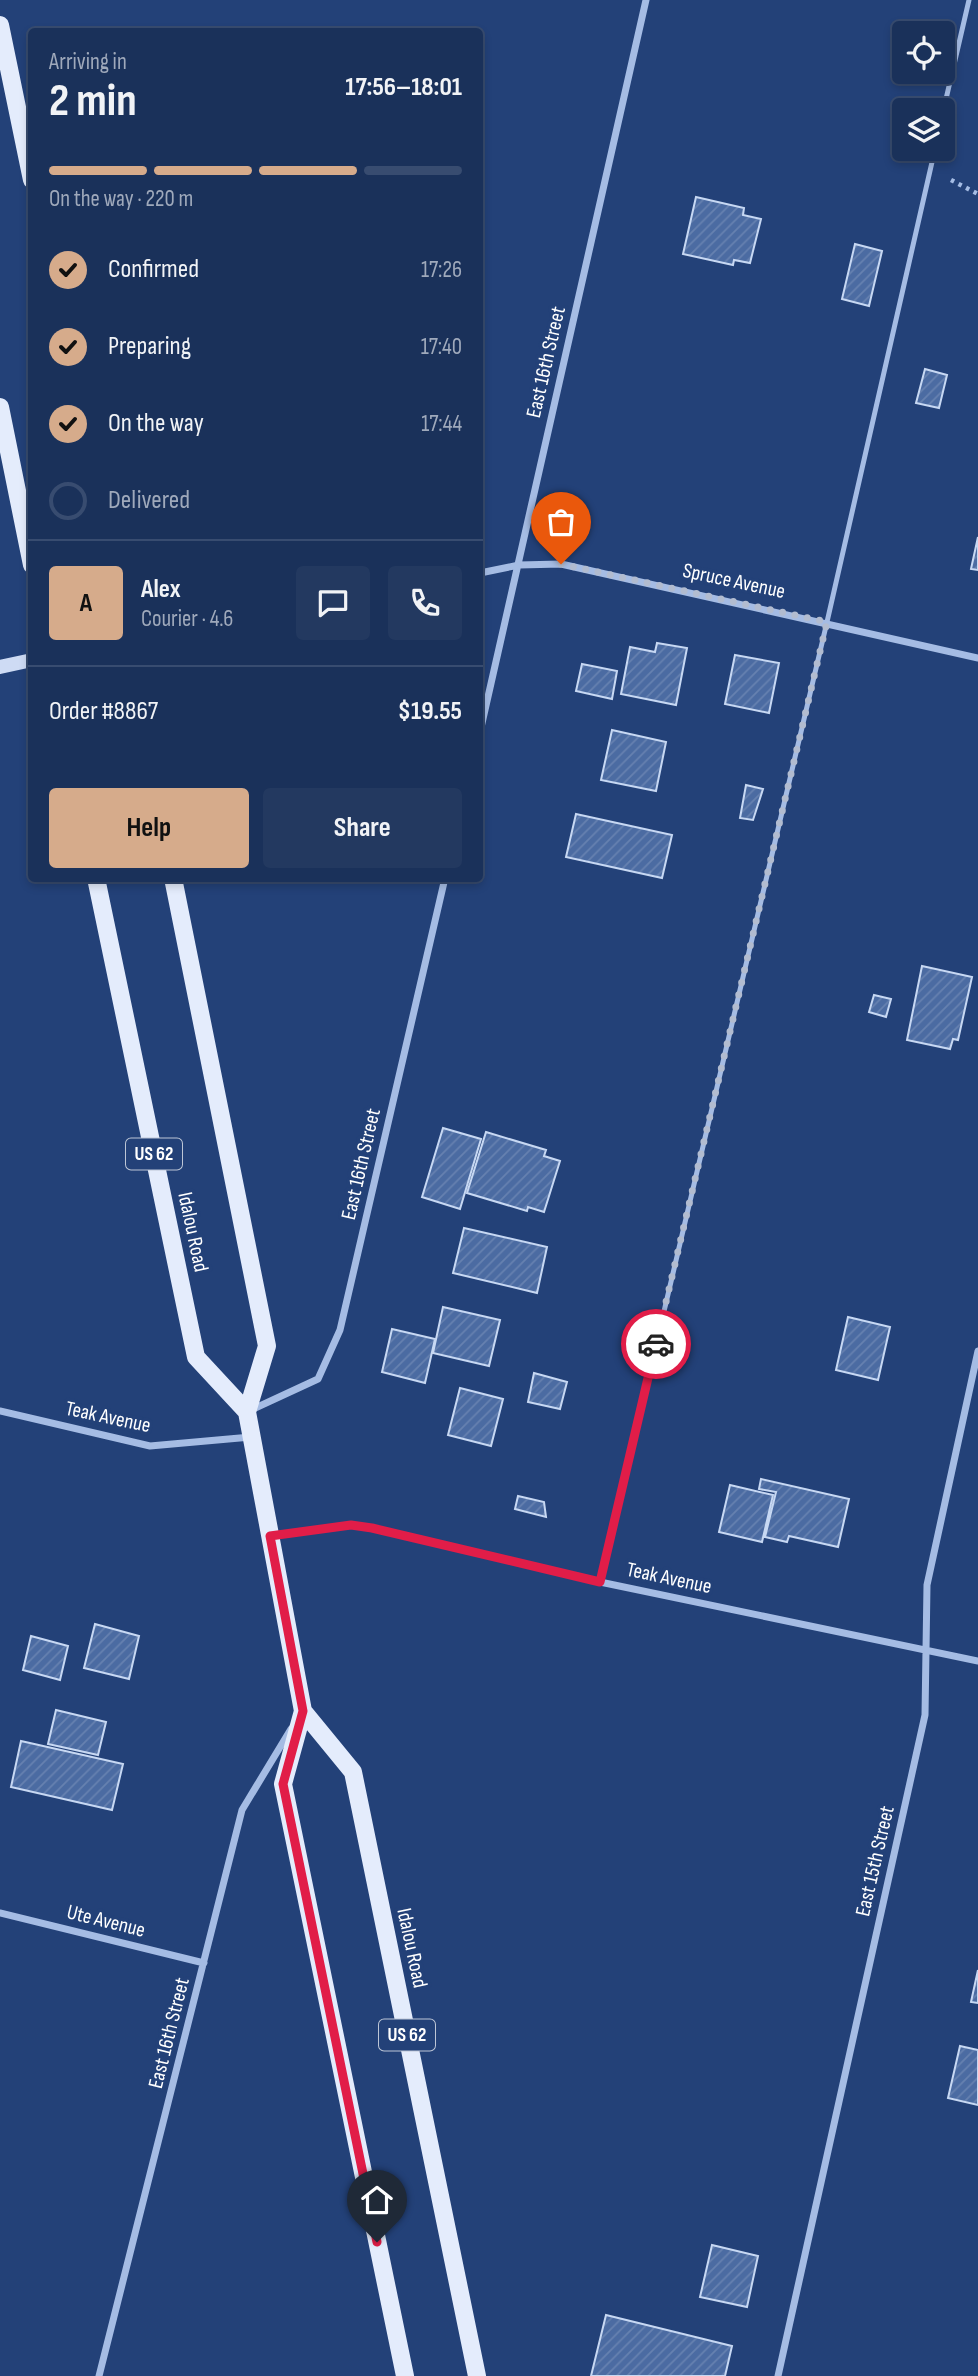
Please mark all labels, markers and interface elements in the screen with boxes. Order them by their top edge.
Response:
map controls [892,21,955,161]
button: locate [892,21,955,84]
text: Arriving in [49,48,127,76]
text: 17:56–18:01 [345,72,462,103]
text: 2 min [49,74,137,129]
button: layers [892,98,955,161]
text: On the way · 220 m [49,185,193,213]
icon: check [49,251,87,289]
text: Confirmed [108,254,199,285]
text: 17:26 [421,256,462,284]
street label: East 16th Street [521,304,571,420]
icon: check [49,328,87,366]
text: Preparing [108,331,191,362]
text: 17:40 [421,333,462,361]
icon: check [49,405,87,443]
text: On the way [108,408,204,439]
text: 17:44 [421,410,462,438]
text: Delivered [108,485,190,516]
pin [531,492,591,564]
icon: bag [542,503,580,541]
street label: Spruce Avenue [681,558,787,604]
button: chat [296,566,370,640]
button: phone [388,566,462,640]
text: Alex [141,574,181,605]
text: A [80,588,92,619]
text: Courier · 4.6 [141,605,233,633]
text: Order #8867 [49,696,158,727]
text: $19.55 [398,696,462,727]
button: Help [49,788,249,868]
button: Share [263,788,462,868]
street label: East 16th Street [336,1106,386,1222]
road number: US 62 [126,1138,182,1170]
street label: Idalou Road [172,1190,214,1274]
courier [621,1309,691,1379]
icon: car [637,1325,675,1363]
street label: Teak Avenue [63,1396,153,1438]
street label: Teak Avenue [624,1557,714,1599]
street label: East 15th Street [850,1803,900,1919]
street label: Ute Avenue [64,1899,148,1943]
street label: Idalou Road [391,1906,433,1990]
street label: East 16th Street [143,1975,195,2091]
road number: US 62 [379,2020,435,2050]
pin [347,2170,407,2242]
icon: home [358,2181,396,2219]

